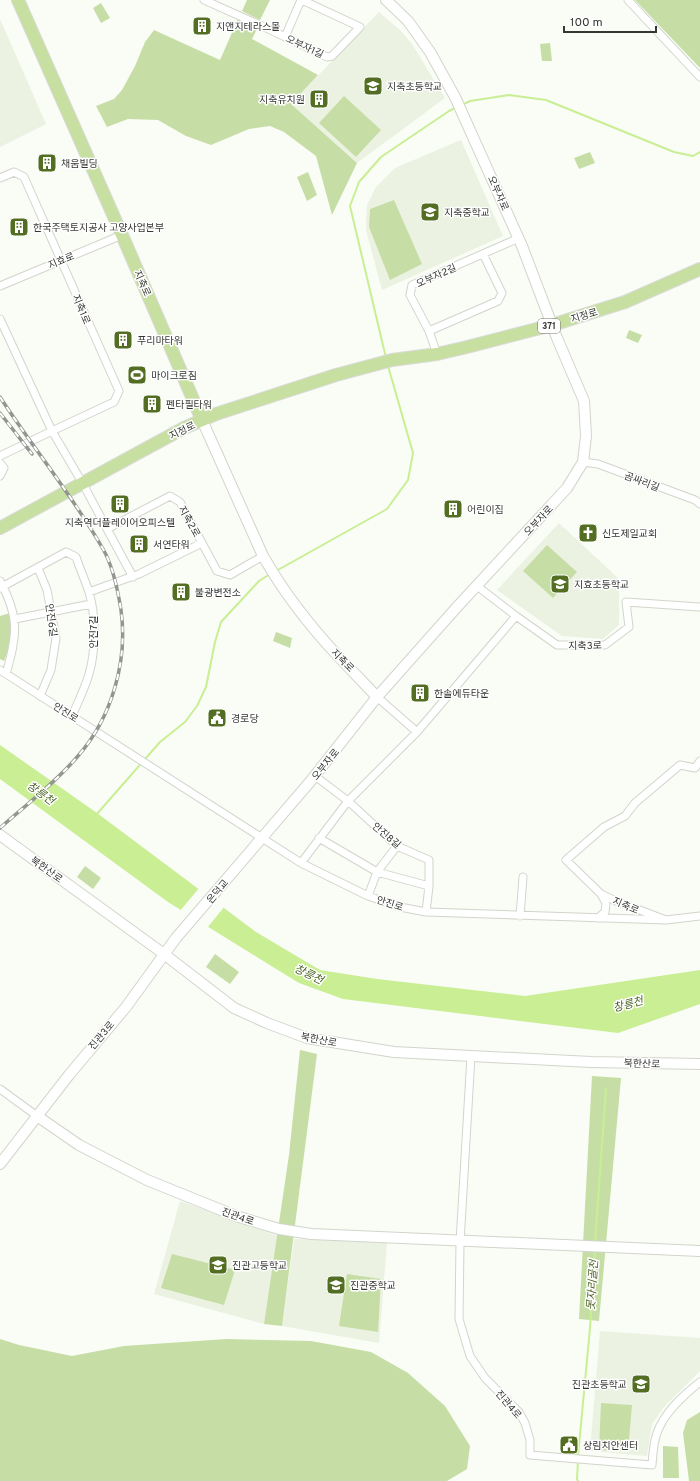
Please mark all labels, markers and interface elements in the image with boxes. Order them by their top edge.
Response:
scale bar [564,8,656,34]
building icon: 지앤지테라스몰 [191,15,213,37]
text: 100 m [570,15,603,31]
place label: 지앤지테라스몰 [216,21,280,34]
street label: 오부자1길 [283,33,325,62]
school or university icon: 지축초등학교 [362,75,384,97]
place label: 지축초등학교 [387,81,442,94]
building icon: 지축유치원 [308,88,330,110]
place label: 지축유치원 [259,94,305,107]
building icon: 채움빌딩 [36,152,58,174]
place label: 채움빌딩 [61,158,98,171]
street label: 오부자로 [484,174,511,213]
school or university icon: 지축중학교 [419,201,441,223]
place label: 지축중학교 [444,207,490,220]
building icon: 한국주택토지공사 고양사업본부 [8,216,30,238]
place label: 한국주택토지공사 고양사업본부 [33,222,164,235]
street label: 지효로 [46,250,77,273]
street label: 오부자2길 [414,262,459,291]
street label: 지축로 [130,268,153,299]
street label: 지축1로 [69,293,93,327]
street label: 지정로 [569,306,600,327]
road number: 371 [538,319,560,333]
building icon: 푸리마타워 [112,329,134,351]
place label: 푸리마타워 [137,335,183,348]
sports icon: 마이크로짐 [126,364,148,386]
place label: 마이크로짐 [151,370,197,383]
building icon: 펜타필타워 [141,393,163,415]
place label: 펜타필타워 [166,399,212,412]
street label: 지정로 [167,419,198,443]
street label: 곰싸리길 [622,470,661,495]
building icon: 지축역더플레이어오피스텔 [109,493,131,515]
building icon: 어린이집 [442,498,464,520]
street label: 오부자로 [522,503,556,539]
street label: 지축2로 [175,504,203,540]
place label: 어린이집 [467,504,504,517]
place label: 지축역더플레이어오피스텔 [65,517,175,530]
church icon: 신도제일교회 [577,522,599,544]
place label: 신도제일교회 [602,528,657,541]
building icon: 서연타워 [128,533,150,555]
place label: 서연타워 [153,539,190,552]
school or university icon: 지효초등학교 [549,573,571,595]
place label: 지효초등학교 [574,579,629,592]
building icon: 불광변전소 [170,581,192,603]
place label: 불광변전소 [195,587,241,600]
street label: 안진6길 [42,603,59,638]
street label: 안진7길 [88,616,101,648]
street label: 지축3로 [568,640,602,653]
street label: 지축로 [328,647,356,675]
building icon: 한솔에듀타운 [409,682,431,704]
place label: 한솔에듀타운 [434,688,489,701]
street label: 안진로 [50,700,80,726]
public building icon: 경로당 [206,707,228,729]
place label: 경로당 [231,713,259,726]
street label: 오부자로 [310,747,343,783]
water label: 창릉천 [24,779,58,809]
street label: 안진8길 [369,820,403,852]
street label: 북한산로 [27,854,65,886]
street label: 은덕교 [204,877,232,907]
street label: 안진로 [374,894,405,915]
street label: 지축로 [610,895,641,918]
water label: 창릉천 [292,962,327,989]
water label: 창릉천 [612,994,647,1016]
street label: 진관3로 [86,1019,118,1053]
street label: 북한산로 [299,1031,338,1050]
street label: 북한산로 [623,1057,661,1072]
street label: 진관4로 [219,1206,256,1229]
school or university icon: 진관고등학교 [207,1254,229,1276]
water label: 못자리골천 [584,1257,602,1311]
place label: 진관고등학교 [232,1260,287,1273]
school or university icon: 진관중학교 [325,1274,347,1296]
place label: 진관중학교 [350,1280,396,1293]
school or university icon: 진관초등학교 [630,1373,652,1395]
place label: 진관초등학교 [572,1379,627,1392]
street label: 진관4로 [492,1388,524,1422]
public building icon: 상림치안센터 [558,1434,580,1456]
place label: 상림치안센터 [583,1440,638,1453]

